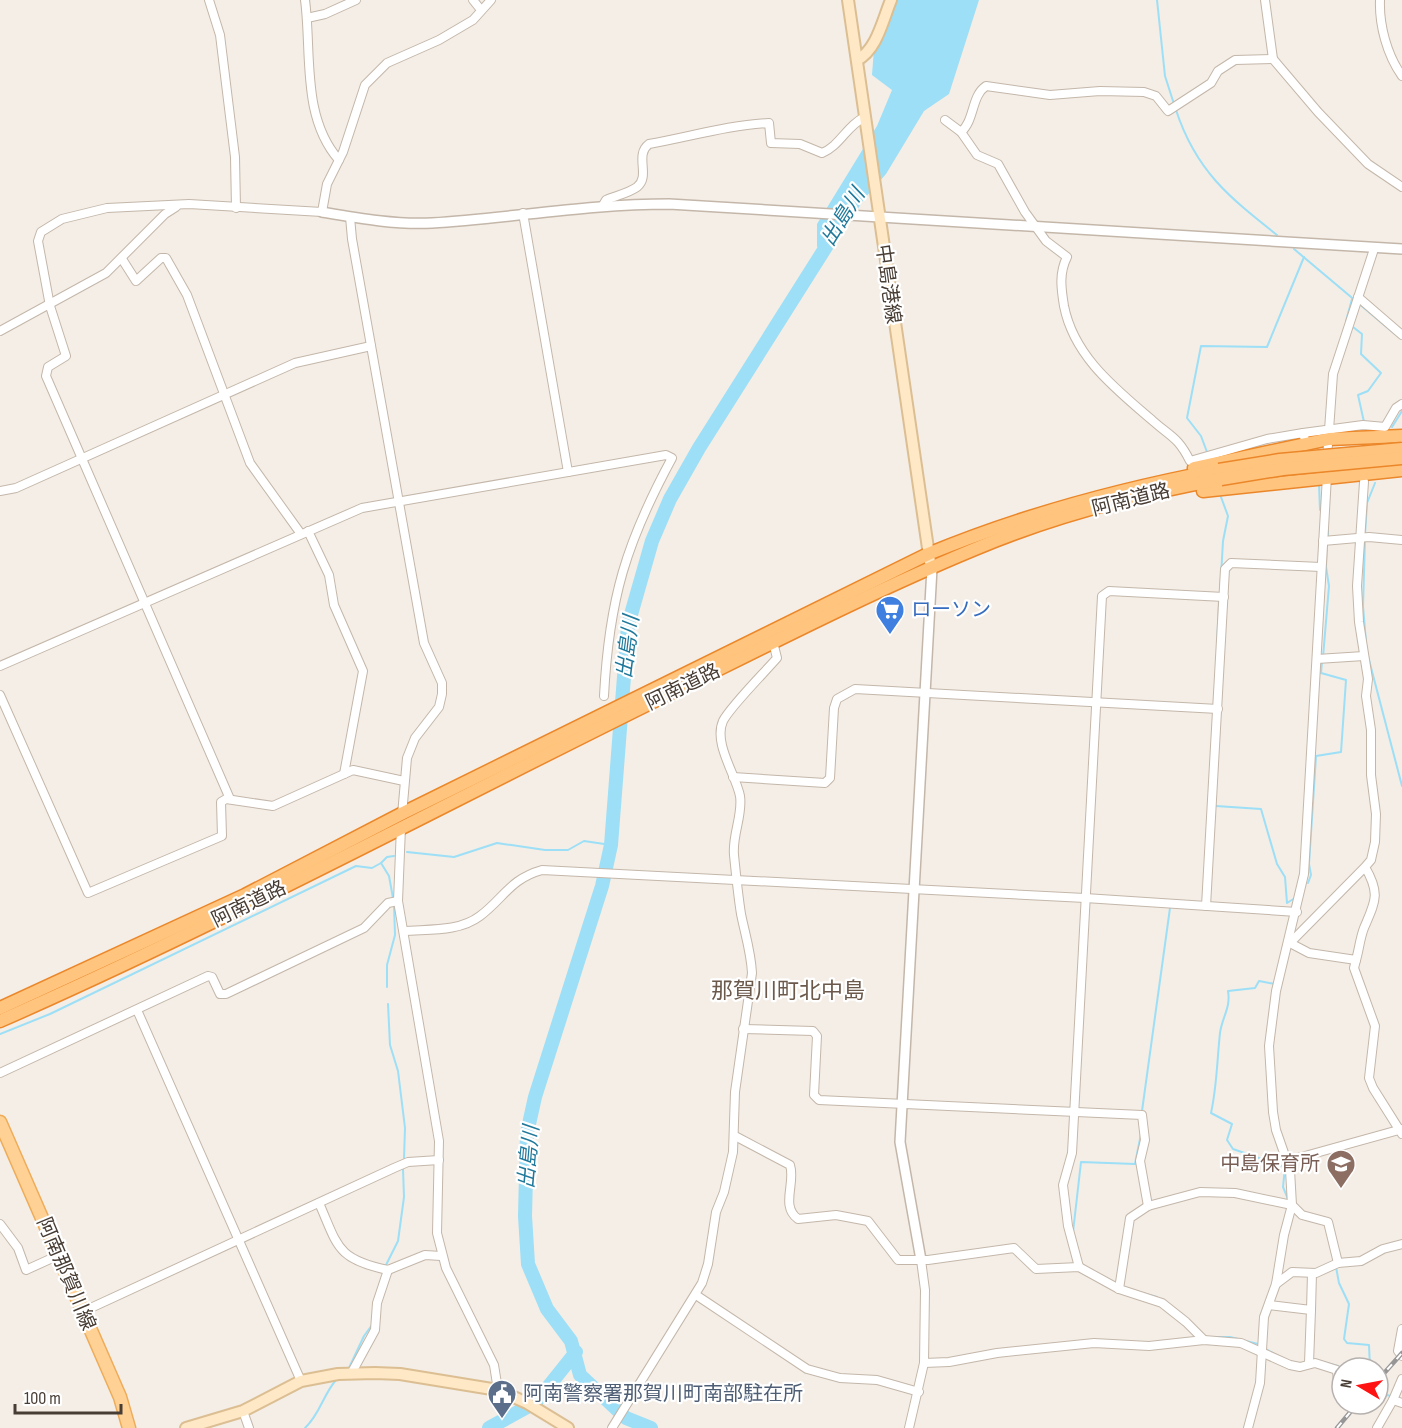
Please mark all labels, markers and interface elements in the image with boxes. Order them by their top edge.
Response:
water label: 出島川 [816,182,871,250]
street label: 中島港線 [871,243,905,325]
street label: 阿南道路 [1089,479,1173,521]
supermarket icon: ローソン [874,594,906,636]
place label: ローソン [911,598,991,622]
water label: 出島川 [612,612,644,680]
street label: 阿南道路 [642,659,724,715]
street label: 阿南道路 [208,876,290,932]
district label: 那賀川町北中島 [711,978,865,1005]
water label: 出島川 [514,1123,544,1189]
school or university icon: 中島保育所 [1325,1148,1357,1190]
place label: 中島保育所 [1220,1152,1320,1176]
street label: 阿南那賀川線 [32,1214,100,1334]
north arrow [1330,1356,1390,1416]
scale bar [15,1377,122,1415]
public building icon: 阿南警察署那賀川町南部駐在所 [486,1378,518,1420]
text: N [1337,1378,1357,1390]
place label: 阿南警察署那賀川町南部駐在所 [523,1382,803,1406]
text: 100 m [24,1388,61,1409]

